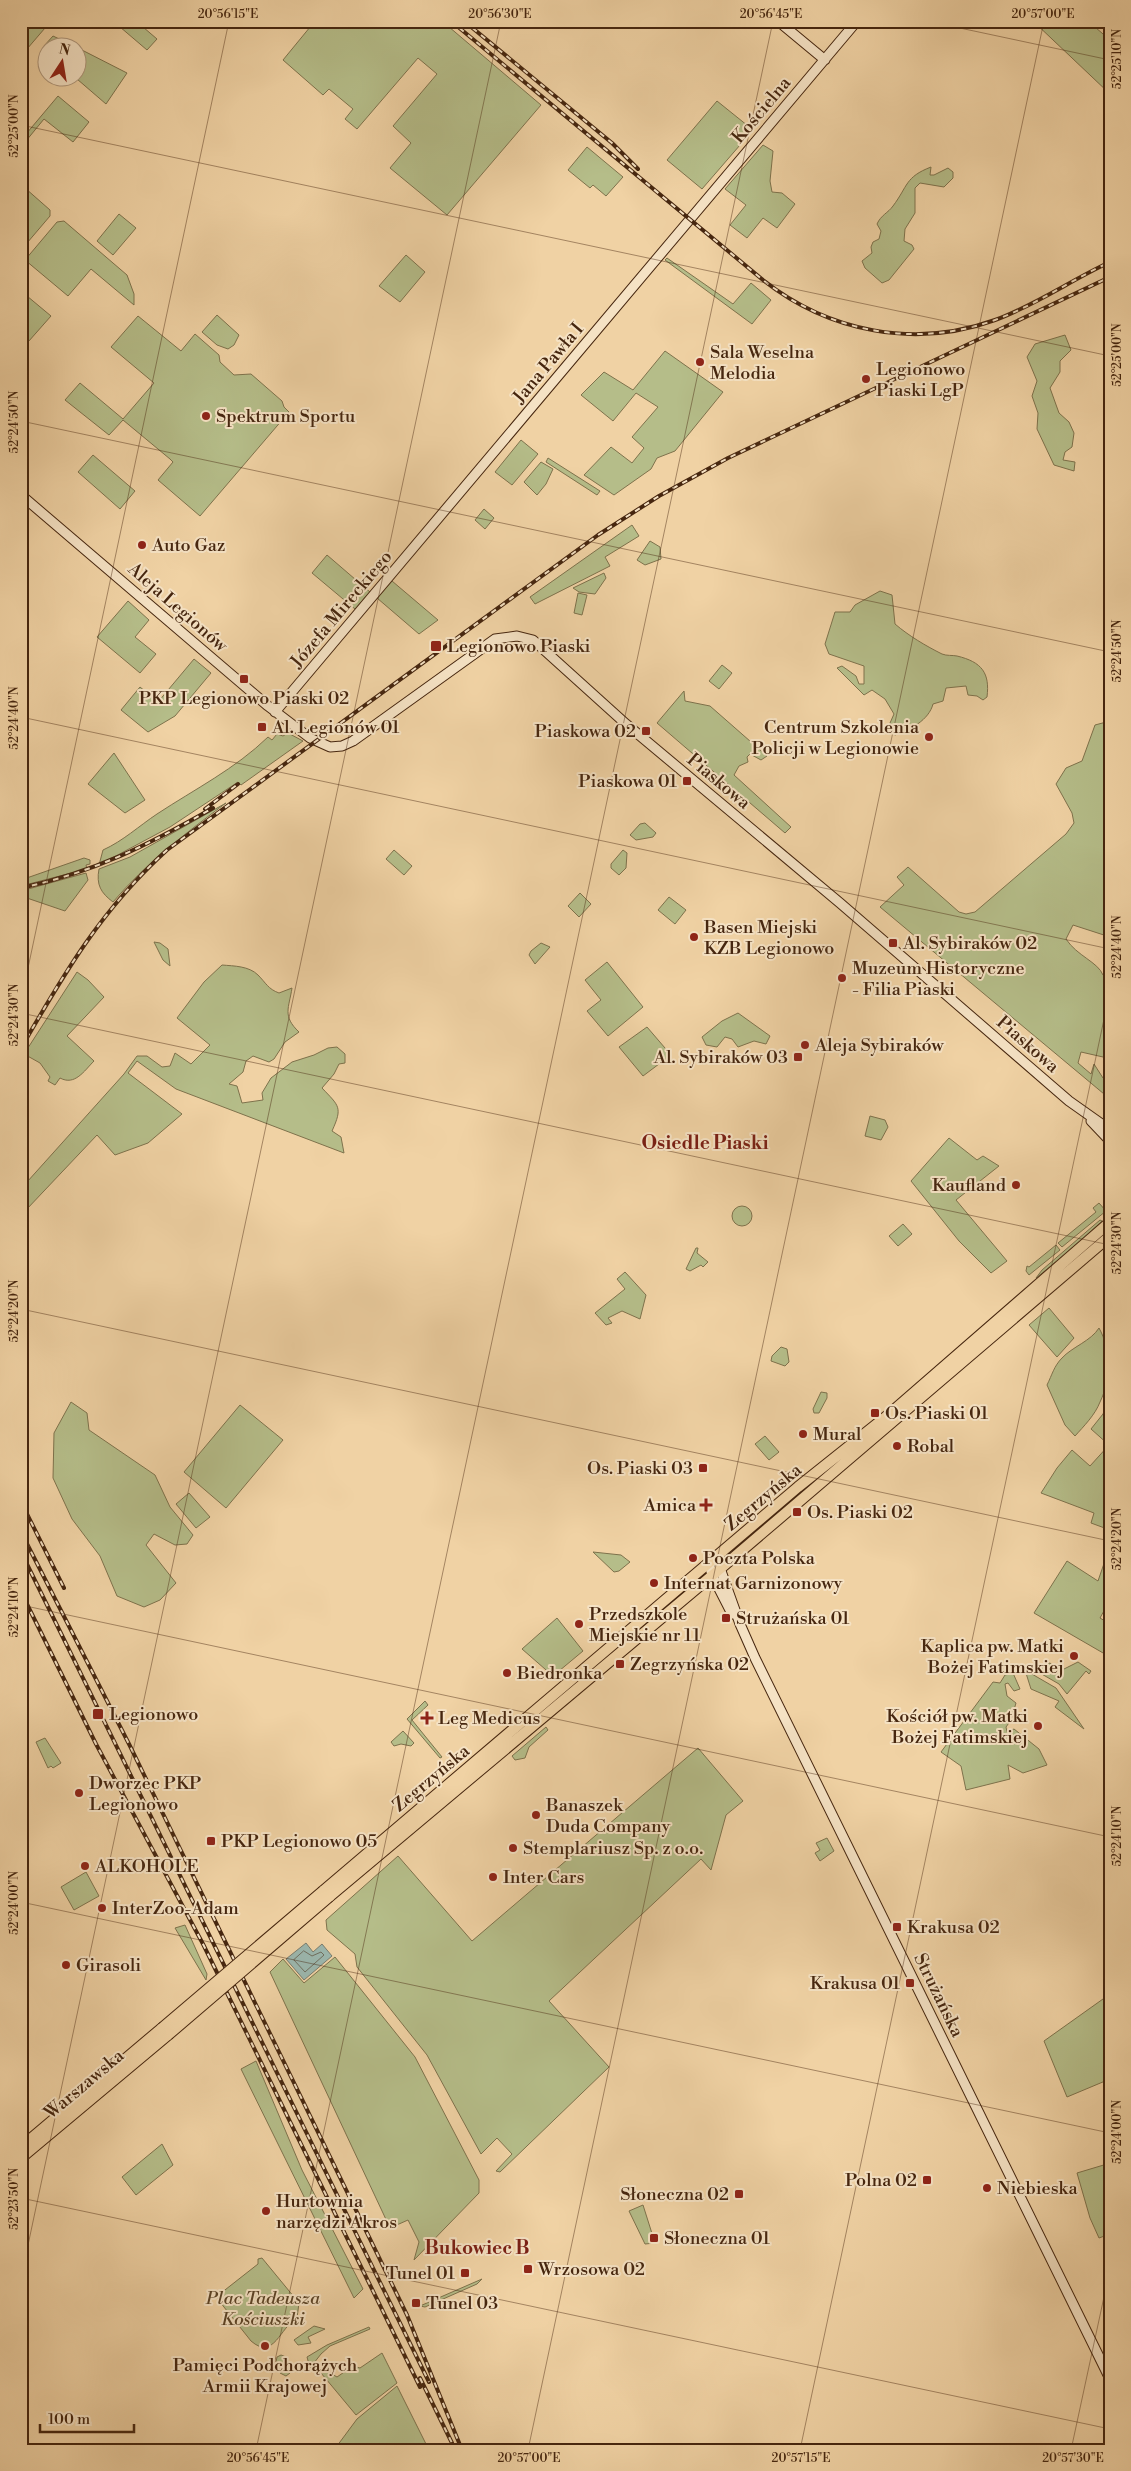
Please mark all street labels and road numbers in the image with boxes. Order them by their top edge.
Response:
street label: Kościelna [727,72,797,148]
street label: Jana Pawła I [507,318,589,409]
street label: Józefa Mireckiego [285,546,397,674]
street label: Aleja Legionów [122,557,233,657]
street label: Piaskowa [682,748,756,815]
street label: Piaskowa [992,1011,1065,1079]
street label: Zegrzyńska [720,1458,807,1536]
street label: Zegrzyńska [388,1739,475,1817]
street label: Strużańska [908,1949,969,2042]
street label: Warszawska [39,2044,130,2125]

